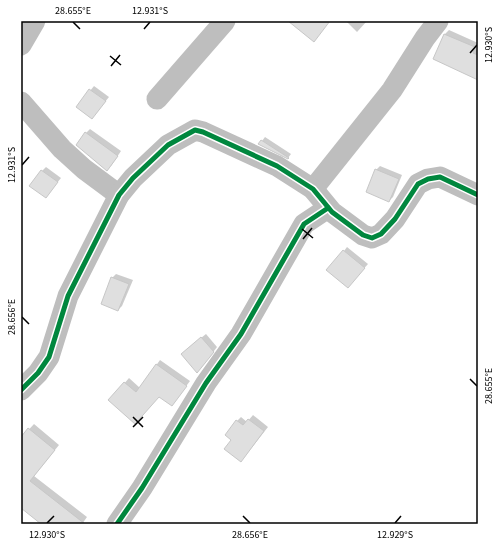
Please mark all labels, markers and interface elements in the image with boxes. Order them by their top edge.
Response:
text: 28.655°E [55,4,91,18]
text: 12.931°S [132,4,168,18]
text: 12.930°S [482,27,496,63]
text: 12.931°S [5,147,19,183]
text: 28.656°E [5,299,19,335]
text: 28.655°E [482,368,496,404]
text: 12.930°S [29,528,65,542]
text: 28.656°E [232,528,268,542]
text: 12.929°S [377,528,413,542]

